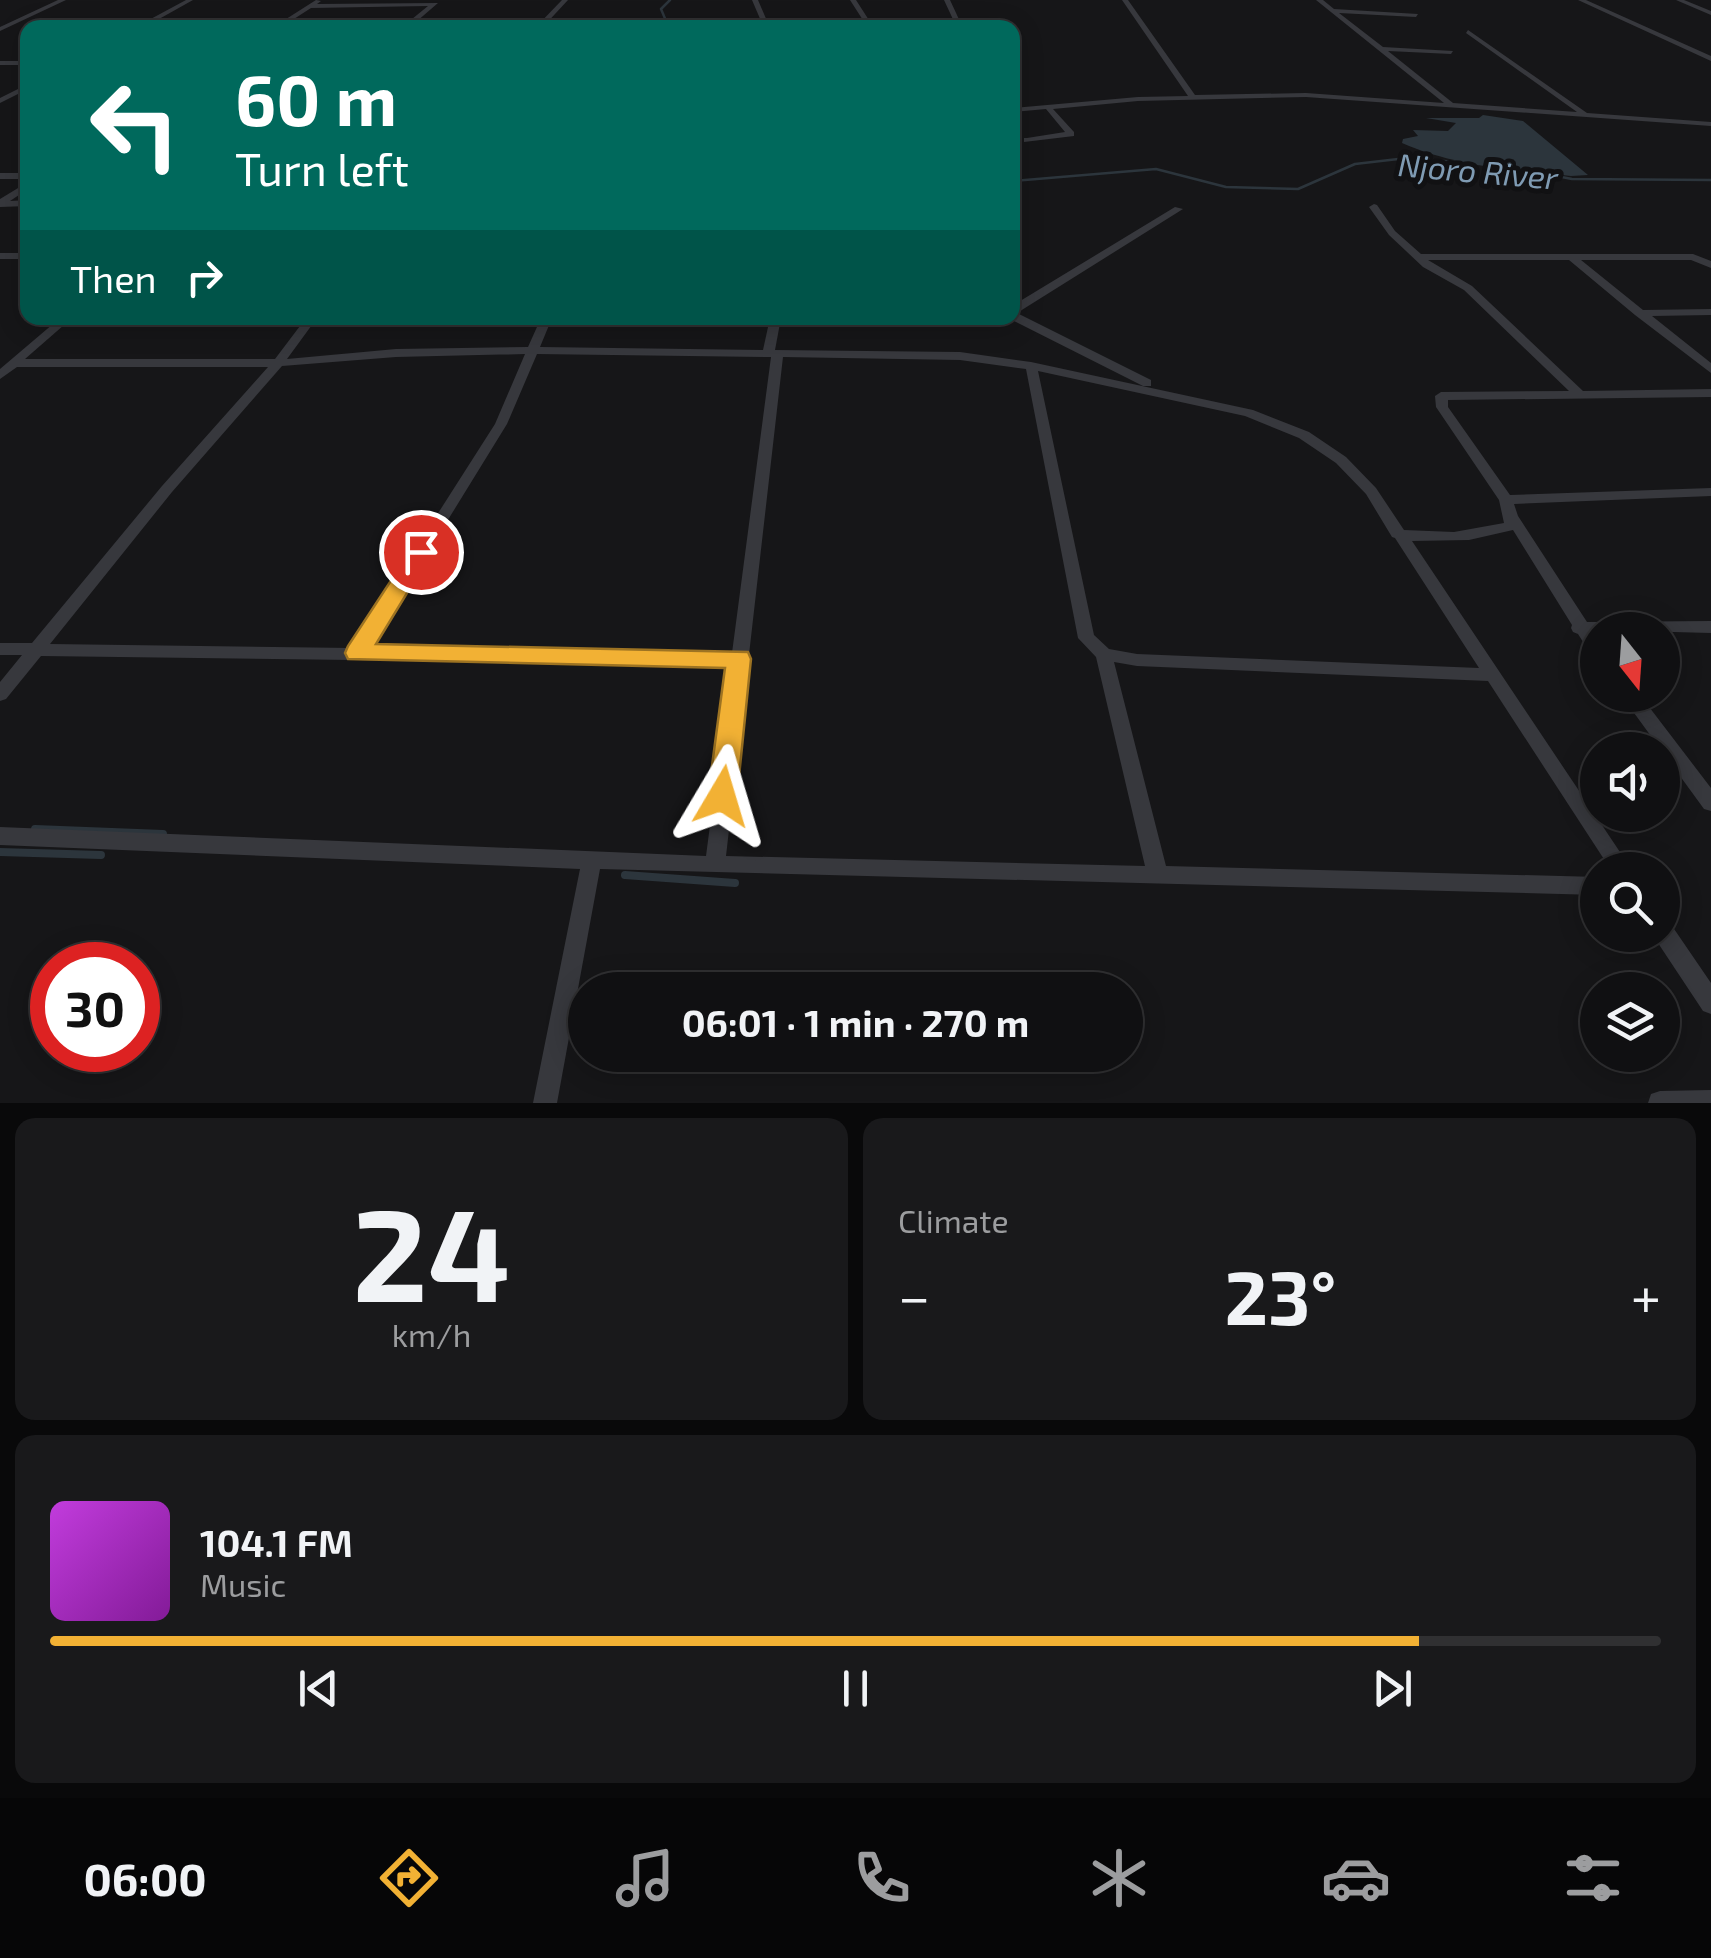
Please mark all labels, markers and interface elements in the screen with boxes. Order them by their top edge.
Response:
text: 60 m [235,56,397,140]
icon: left [70,60,200,190]
text: Turn left [235,141,409,195]
water label: Njoro River [1396,144,1561,197]
icon: right [177,250,232,305]
text: Then [70,255,157,301]
pin [379,510,464,595]
icon: arrive [394,525,449,580]
north arrow [1580,612,1680,712]
map controls [1580,612,1680,1072]
button: sound [1580,732,1680,832]
position arrow [670,744,774,848]
button: search [1580,852,1680,952]
speed limit sign: 30 [30,942,160,1072]
button: layers [1580,972,1680,1072]
text: 06:01 · 1 min · 270 m [682,999,1029,1045]
text: 24 [352,1172,511,1328]
text: Climate [898,1201,1009,1239]
text: 23° [1224,1250,1336,1340]
text: − [898,1262,930,1328]
text: + [1631,1262,1661,1328]
text: km/h [392,1315,471,1353]
text: 104.1 FM [200,1519,353,1565]
text: Music [200,1565,286,1603]
icon: previous [291,1661,346,1716]
icon: pause [828,1661,883,1716]
icon: next [1365,1661,1420,1716]
icon: directions [374,1843,444,1913]
icon: music [610,1843,680,1913]
icon: phone [847,1843,917,1913]
icon: climate [1084,1843,1154,1913]
icon: car [1321,1843,1391,1913]
icon: filters [1558,1843,1628,1913]
text: 06:00 [83,1851,207,1905]

